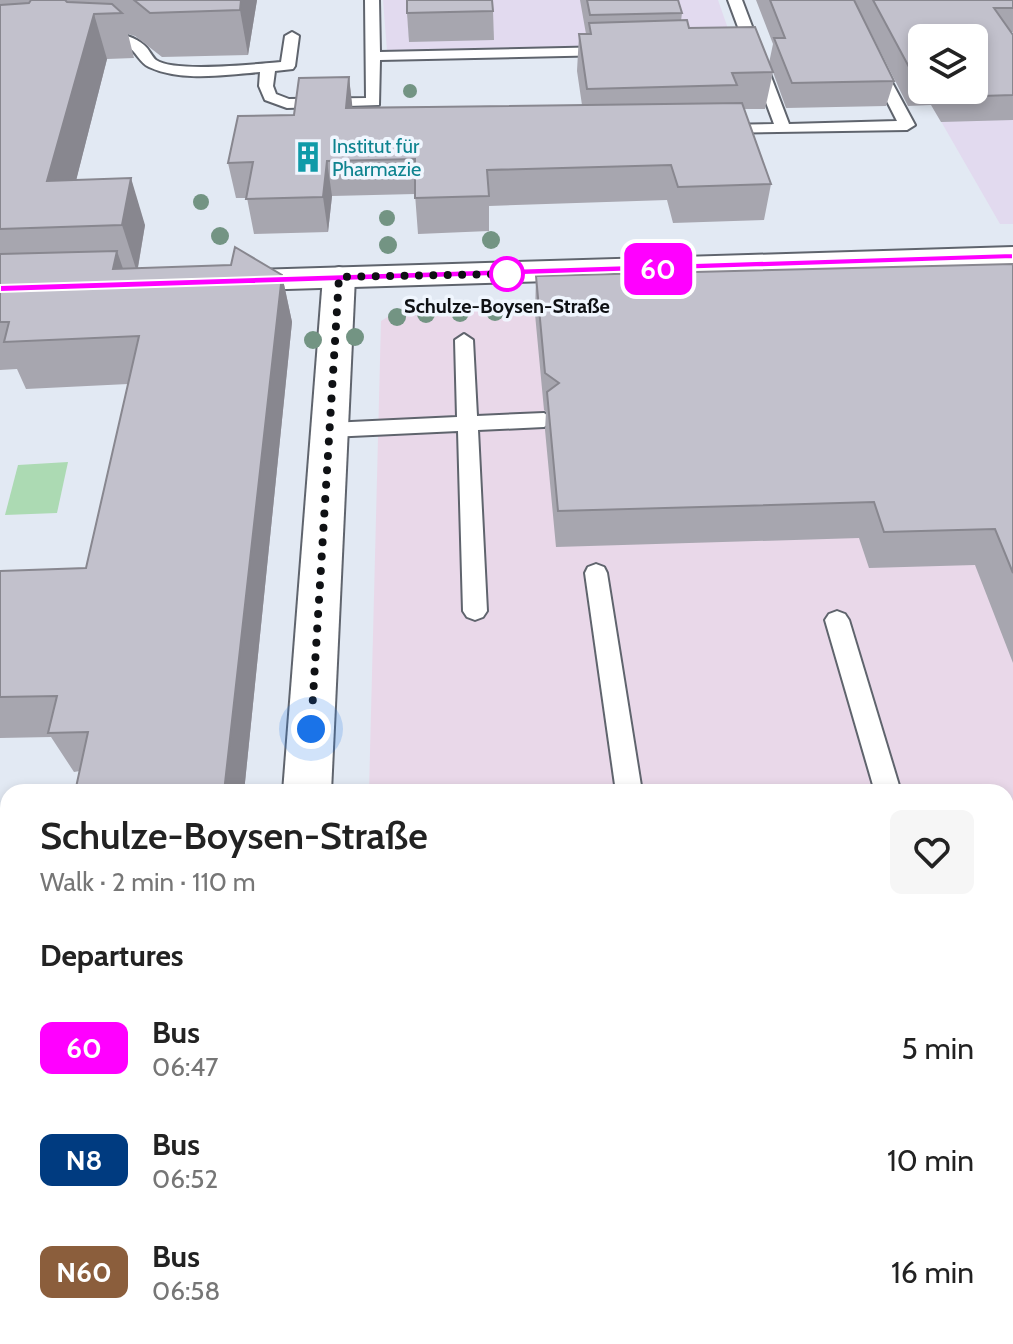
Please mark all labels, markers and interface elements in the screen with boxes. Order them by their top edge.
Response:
map controls [908,24,988,104]
button: layers [908,24,988,104]
place label: Institut für Pharmazie [332,134,421,181]
building icon: Institut für Pharmazie [291,140,325,174]
line badge: 60 [622,243,694,295]
text: 60 [640,252,676,286]
marker: Schulze-Boysen-Straße [490,257,524,291]
place label: Schulze-Boysen-Straße [404,294,610,318]
your location [291,709,331,749]
button: heart [890,810,974,894]
text: Schulze-Boysen-Straße [40,812,428,859]
text: Walk · 2 min · 110 m [40,866,256,898]
text: Departures [40,937,184,974]
text: Bus [152,1014,200,1051]
text: 5 min [902,1030,974,1067]
text: 60 [66,1031,102,1065]
text: 06:47 [152,1051,218,1083]
text: Bus [152,1126,200,1163]
text: 10 min [887,1142,974,1179]
text: N8 [66,1143,102,1177]
text: 06:52 [152,1163,218,1195]
text: Bus [152,1238,200,1275]
text: 16 min [891,1254,974,1291]
text: N60 [56,1255,112,1289]
text: 06:58 [152,1275,220,1307]

